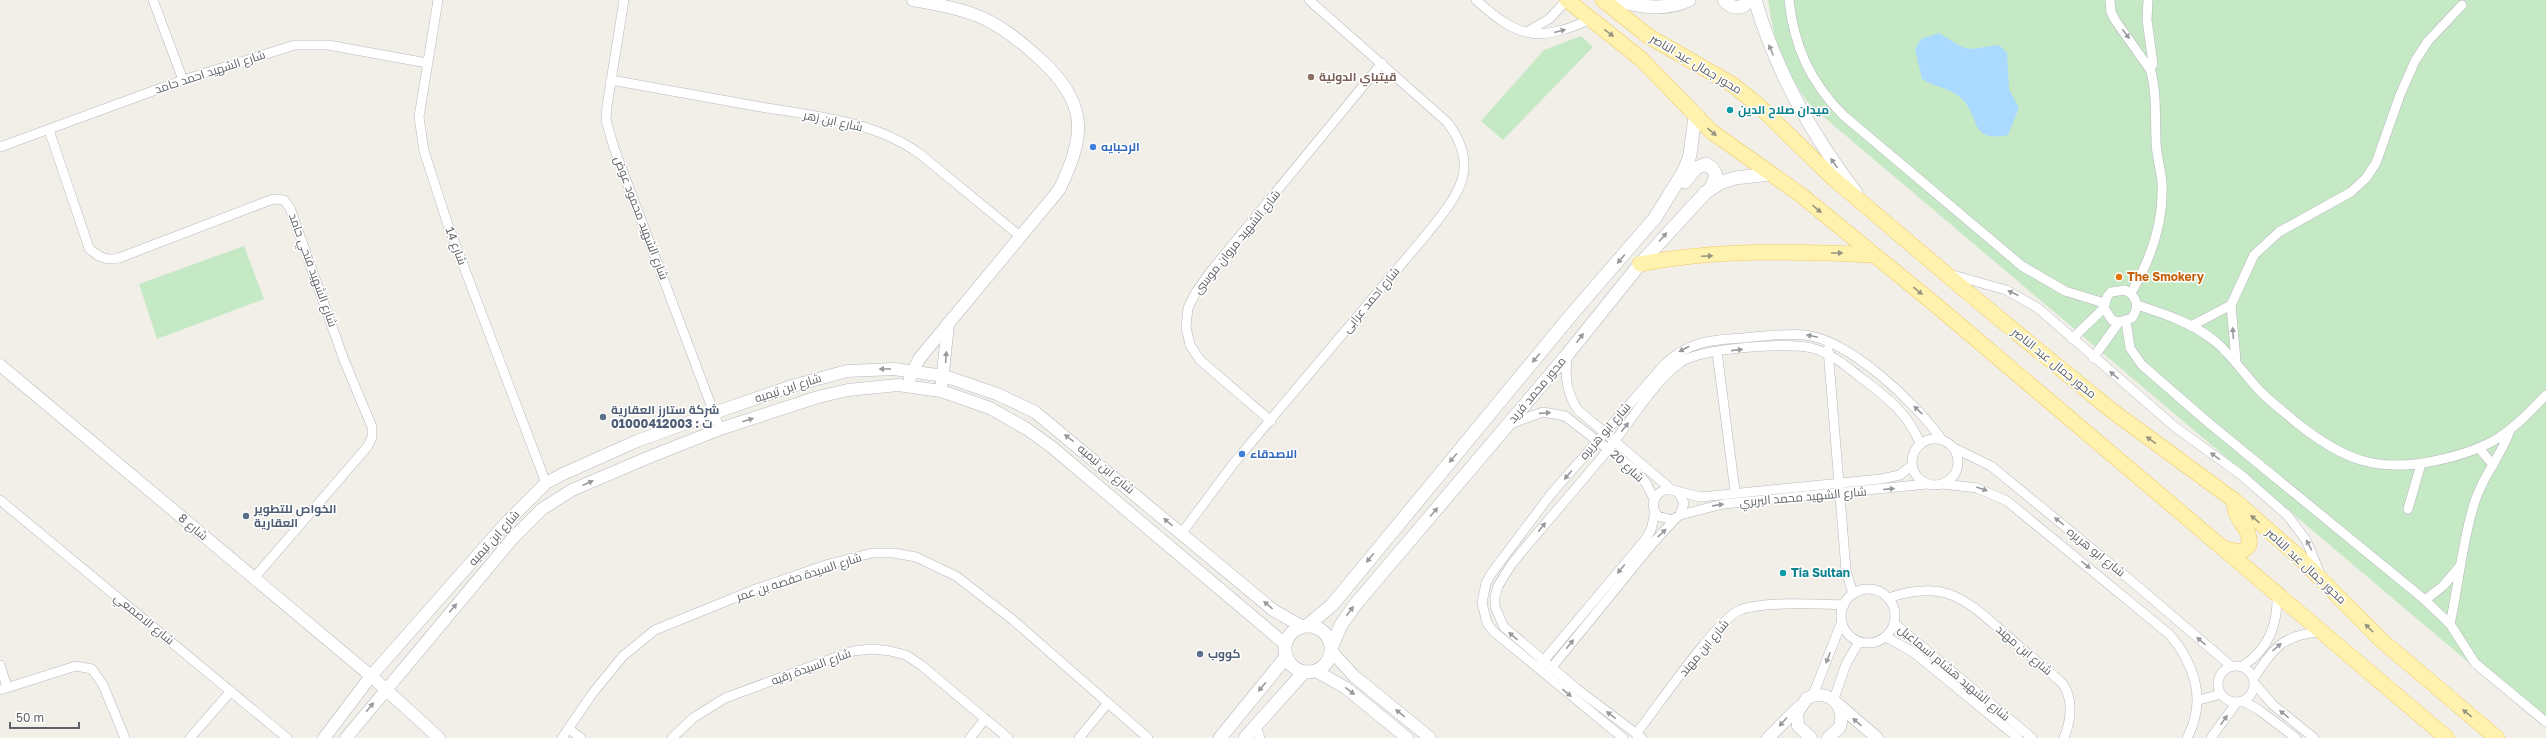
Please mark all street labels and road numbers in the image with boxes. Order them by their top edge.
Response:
street label: محور جمال عبد الناصر [1647,30,1745,97]
street label: شارع الشهيد احمد حامد [153,46,268,97]
street label: شارع ابن زهر [801,107,864,135]
street label: شارع الشهيد محمود عوض [610,154,672,282]
street label: شارع الشهيد مروان موسى [1190,186,1284,298]
street label: شارع الشهيد فتحي حامد [283,211,341,330]
street label: شارع 14 [441,225,471,267]
street label: شارع احمد عرابى [1339,264,1403,336]
street label: محور جمال عبد الناصر [2008,323,2099,401]
street label: محور محمد فريد [1505,353,1569,426]
street label: شارع ابن تيميه [753,370,824,406]
street label: شارع ابو هريره [1576,399,1634,463]
street label: شارع ابن تيميه [1074,441,1138,497]
street label: شارع 20 [1607,446,1647,486]
street label: شارع الشهيد محمد البربري [1739,483,1868,513]
street label: شارع ابن تيميه [465,507,523,569]
street label: شارع 8 [175,510,211,544]
street label: شارع ابو هريره [2064,524,2128,580]
street label: محور جمال عبد الناصر [2262,524,2349,607]
street label: شارع السيدة حفصه بن عمر [733,549,864,605]
street label: شارع الاصمعي [109,590,178,650]
street label: شارع ابن مهند [1675,616,1733,680]
street label: شارع الشهيد هشام اسماعيل [1895,621,2013,725]
street label: شارع ابن مهند [1992,621,2056,679]
street label: شارع السيدة رقيه [769,645,853,689]

